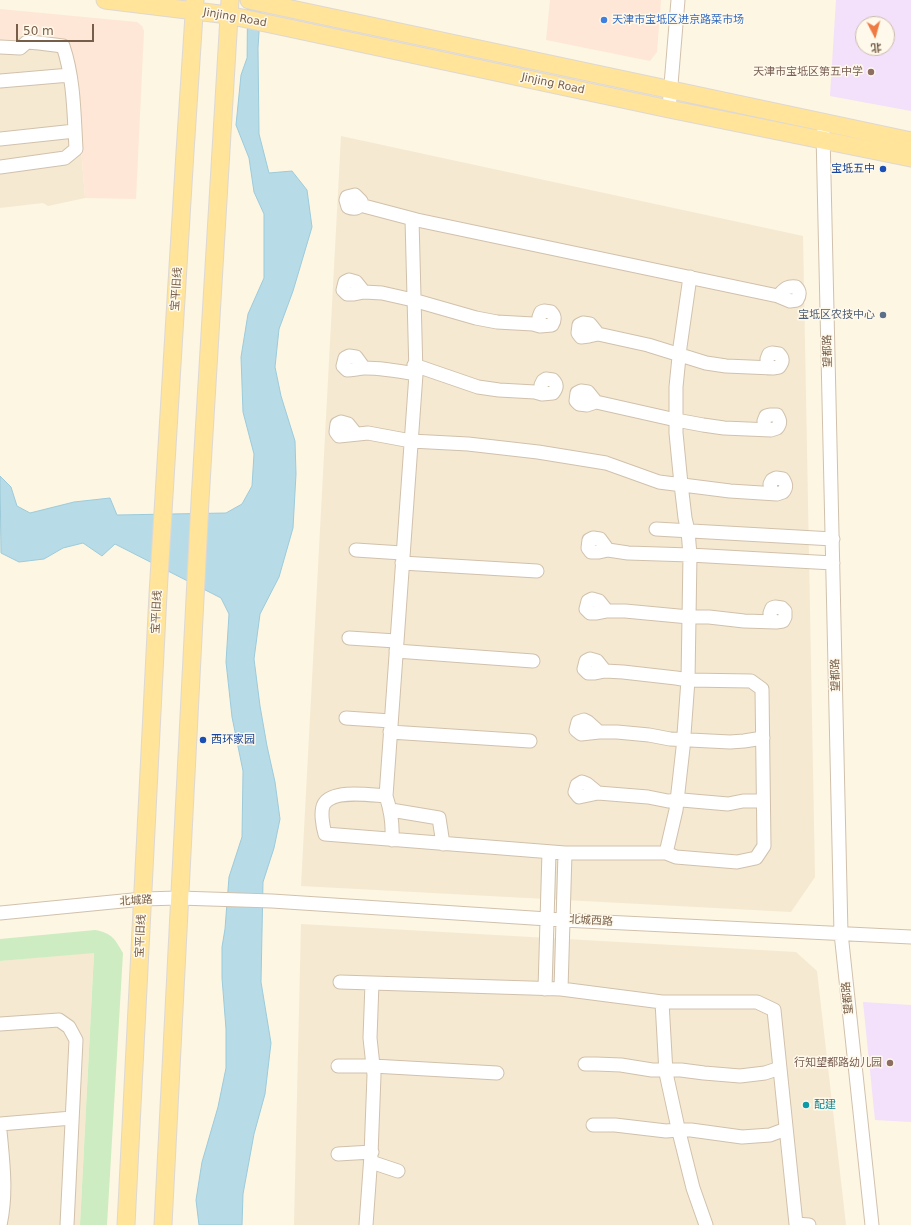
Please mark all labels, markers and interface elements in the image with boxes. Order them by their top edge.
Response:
street label: Jinjing Road [202,6,268,30]
place label: 天津市宝坻区进京路菜市场 [612,13,744,27]
marker: 天津市宝坻区进京路菜市场 [599,15,609,25]
scale bar [18,16,96,42]
north arrow [855,16,895,56]
text: 50 m [23,24,54,38]
text: 北 [870,40,882,54]
place label: 天津市宝坻区第五中学 [753,65,863,79]
marker: 天津市宝坻区第五中学 [866,67,876,77]
street label: Jinjing Road [520,71,586,97]
place label: 宝坻五中 [831,162,875,176]
marker: 宝坻五中 [878,164,888,174]
street label: 宝平旧线 [169,267,185,311]
place label: 宝坻区农技中心 [798,308,875,322]
marker: 宝坻区农技中心 [878,310,888,320]
street label: 望都路 [821,334,835,368]
street label: 宝平旧线 [149,590,165,634]
street label: 望都路 [829,658,843,692]
place label: 西环家园 [211,733,255,747]
marker: 西环家园 [198,735,208,745]
street label: 北城路 [119,893,153,909]
street label: 北城西路 [569,913,613,929]
street label: 宝平旧线 [133,914,149,958]
street label: 望都路 [840,981,856,1015]
place label: 行知望都路幼儿园 [794,1056,882,1070]
marker: 行知望都路幼儿园 [885,1058,895,1068]
place label: 配建 [814,1098,836,1112]
marker: 配建 [801,1100,811,1110]

